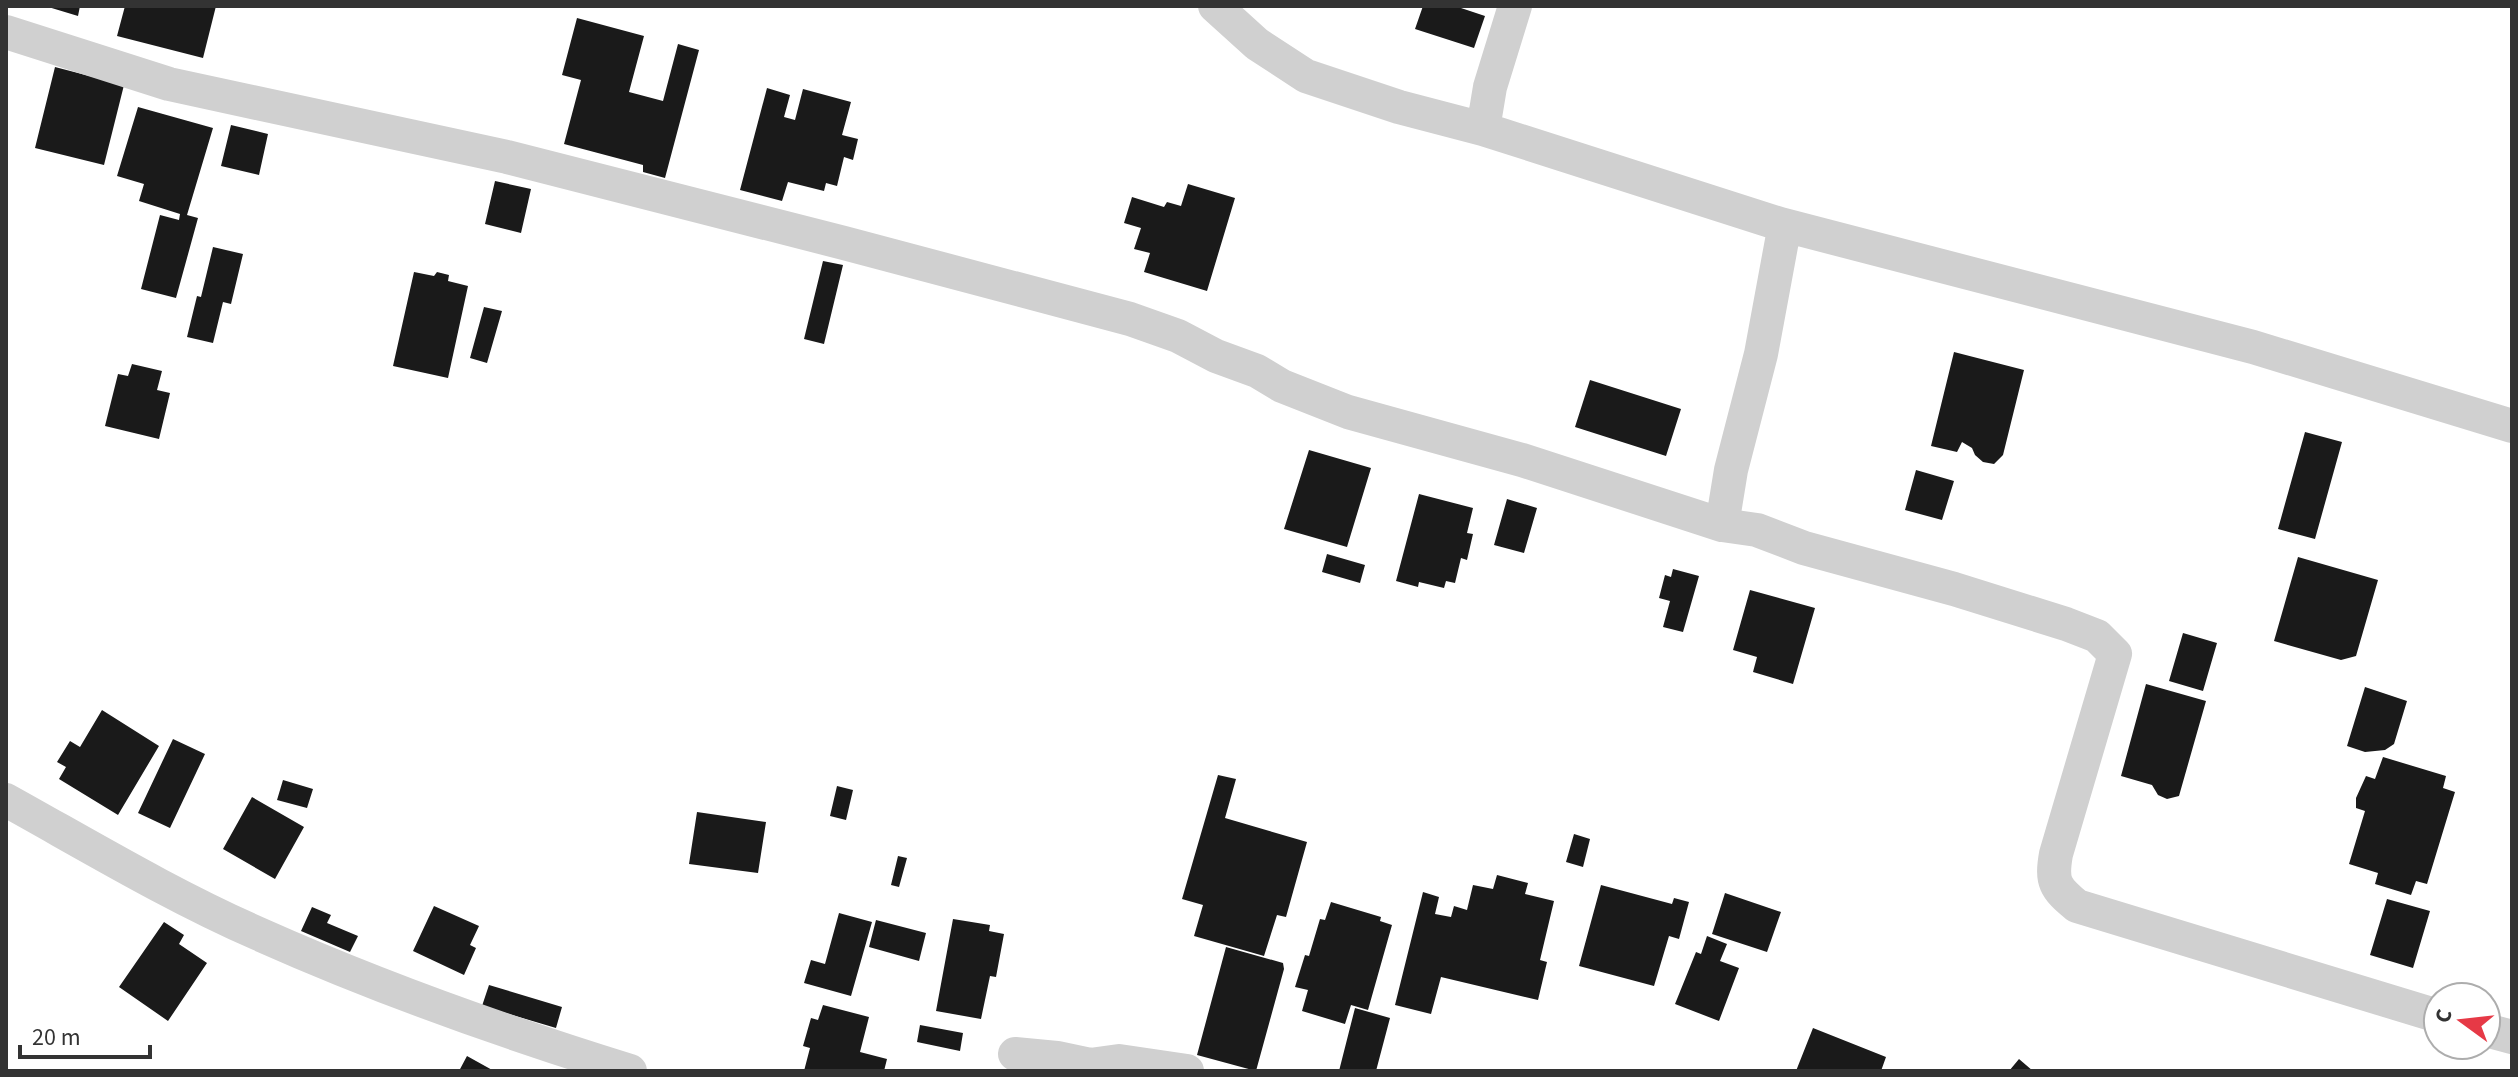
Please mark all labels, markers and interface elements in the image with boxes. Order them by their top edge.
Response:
north arrow [2422,981,2502,1061]
text: С [2427,1006,2461,1026]
scale bar [20,1009,150,1059]
text: 20 m [32,1020,81,1055]

